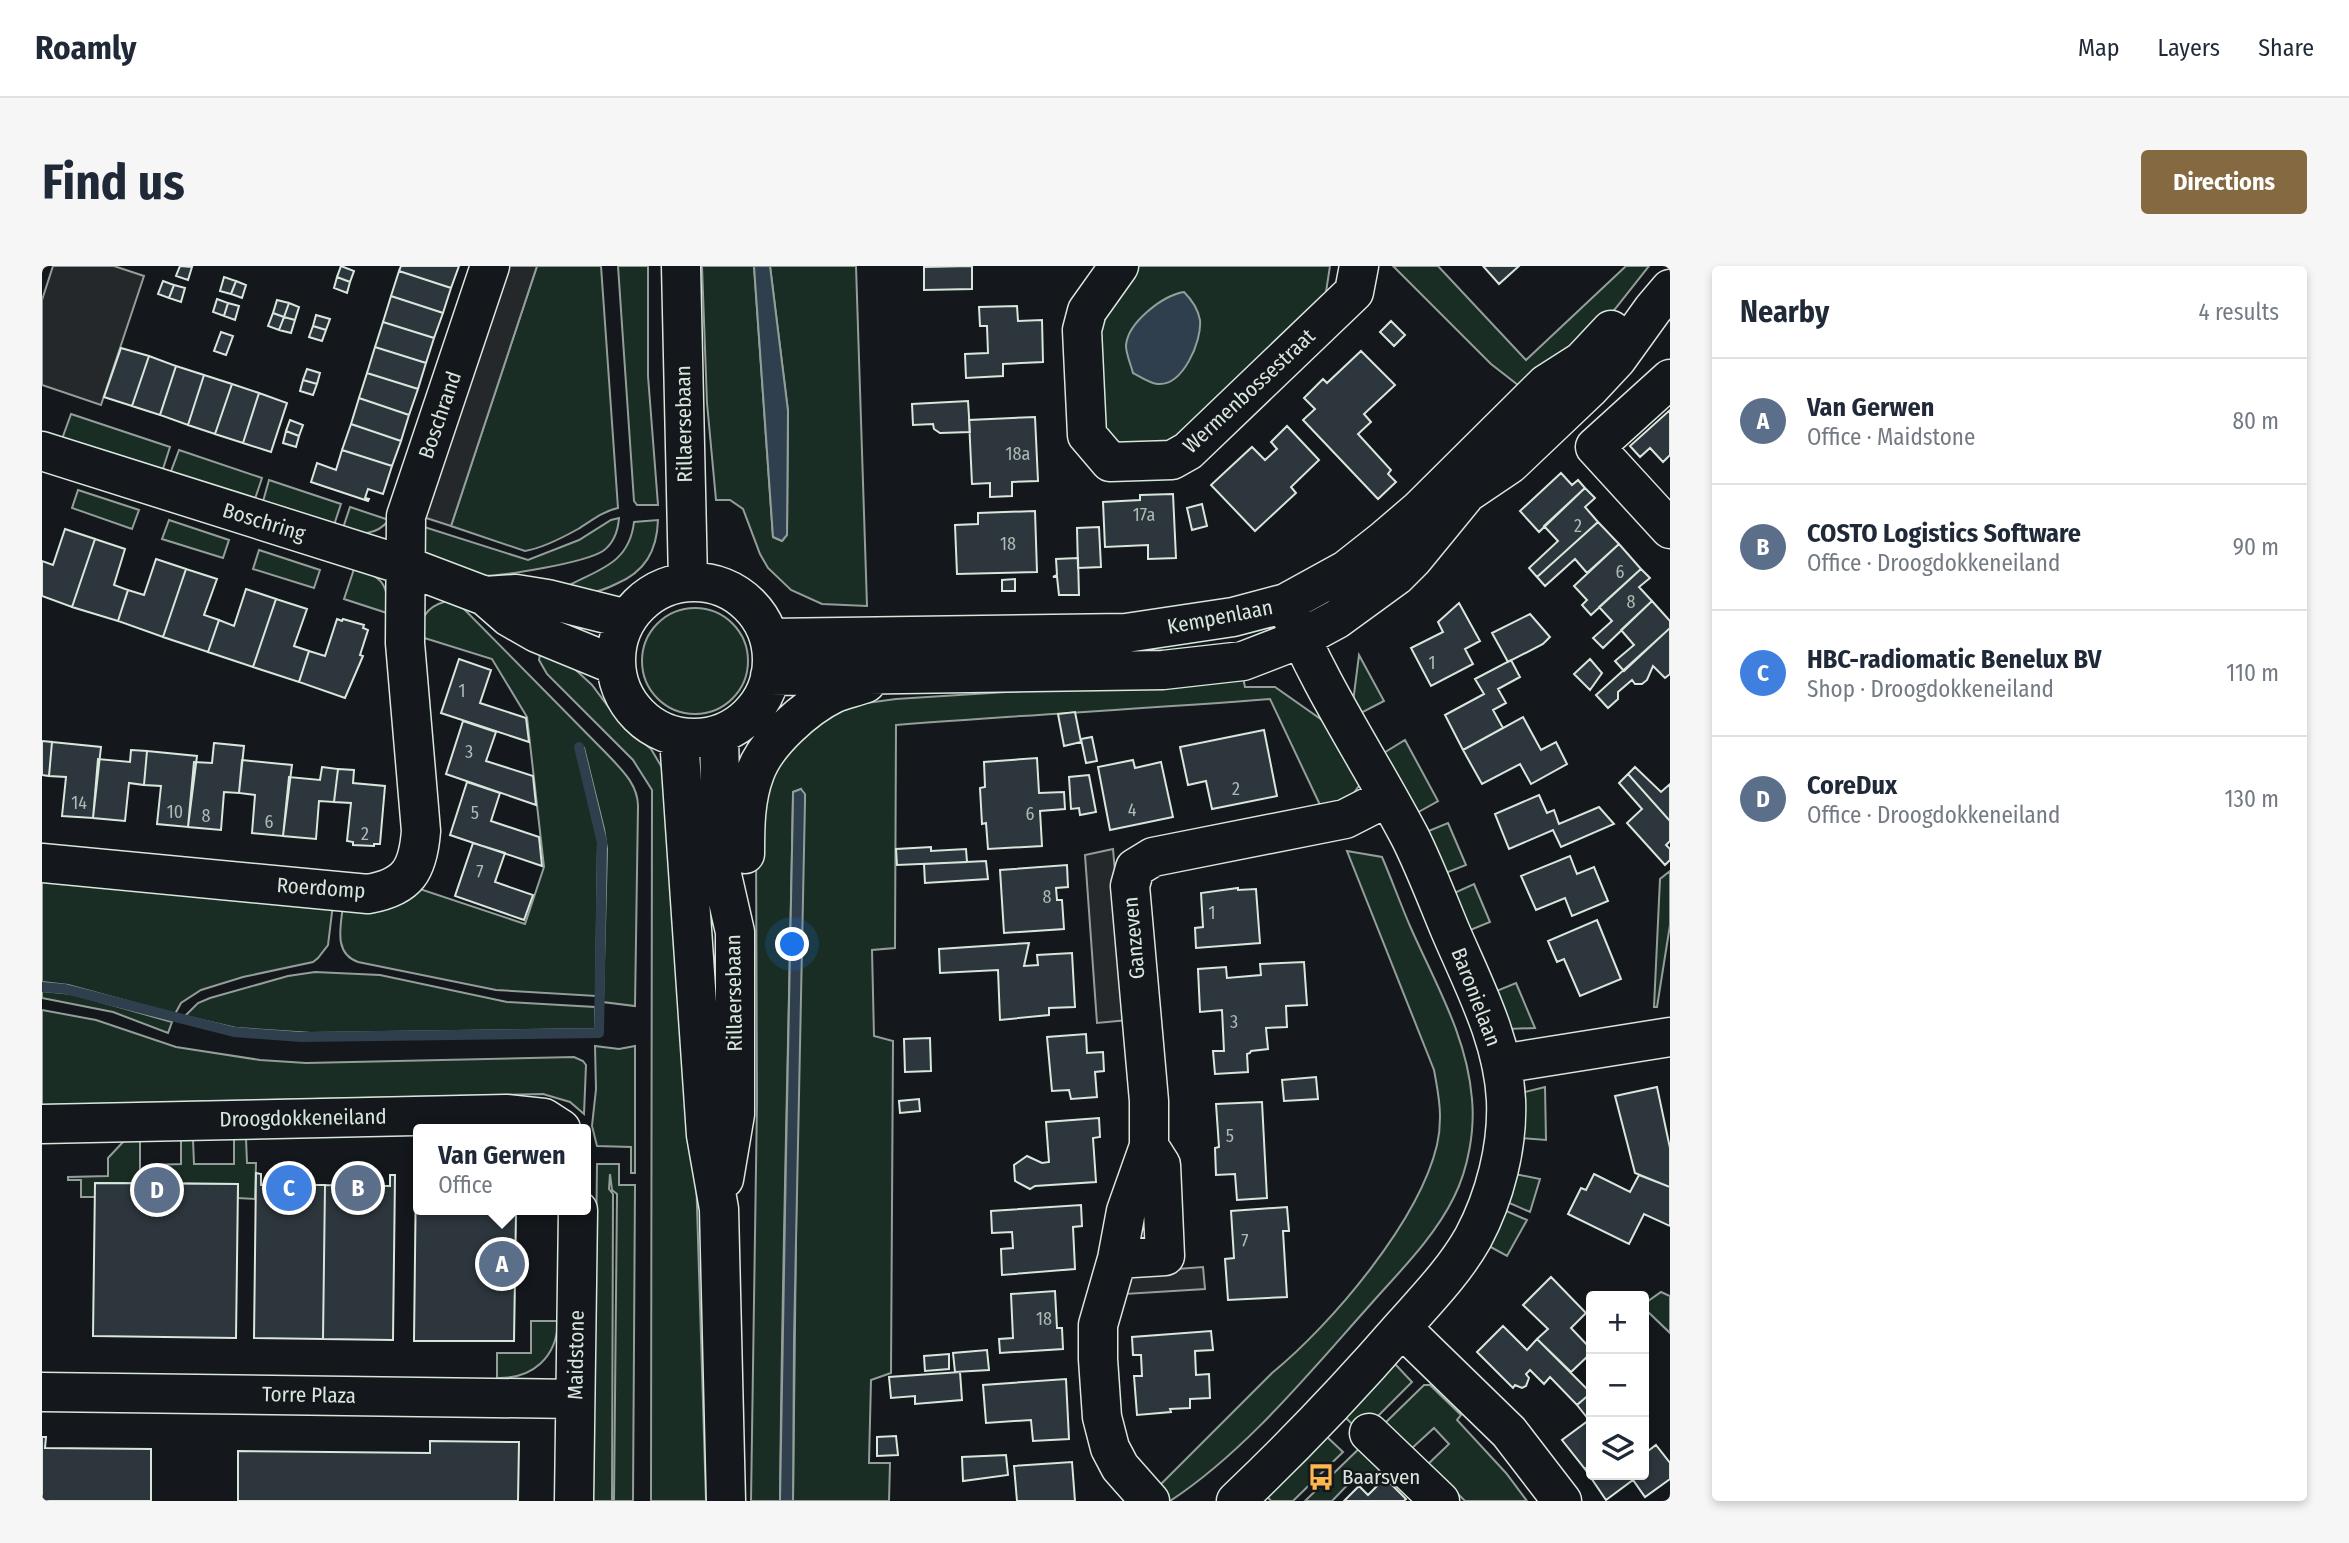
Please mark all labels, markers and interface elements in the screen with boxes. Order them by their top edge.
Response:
text: Roamly [35,28,136,68]
text: Map [2078,34,2120,62]
text: Layers [2158,34,2220,62]
text: Share [2258,34,2314,62]
button: Directions [2141,150,2307,214]
text: Find us [42,153,185,212]
text: Nearby [1740,294,1829,330]
text: 4 results [2198,298,2279,326]
street label: Wermenbossestraat [1178,323,1320,459]
street label: Rillaersebaan [670,365,698,483]
street label: Boschrand [413,368,467,462]
text: Van Gerwen [1807,392,1934,423]
text: A [1757,407,1769,435]
text: 80 m [2232,407,2279,435]
text: Office · Maidstone [1807,423,1975,451]
house number: 18a [1006,443,1031,465]
street label: Boschring [219,497,309,547]
house number: 17a [1133,504,1155,526]
house number: 2 [1574,515,1582,537]
text: COSTO Logistics Software [1807,518,2081,549]
house number: 18 [1000,533,1016,555]
text: B [1757,533,1769,561]
text: 90 m [2233,533,2279,561]
text: Office · Droogdokkeneiland [1807,549,2060,577]
house number: 6 [1616,561,1625,583]
house number: 8 [1627,591,1636,613]
street label: Kempenlaan [1165,594,1275,640]
text: HBC-radiomatic Benelux BV [1807,644,2101,675]
house number: 1 [1428,652,1436,674]
text: C [1757,659,1769,687]
text: 110 m [2226,659,2279,687]
text: Shop · Droogdokkeneiland [1807,675,2054,703]
house number: 1 [458,680,466,702]
house number: 3 [465,741,473,763]
text: CoreDux [1807,770,1897,801]
house number: 2 [1232,778,1240,800]
text: D [1756,785,1770,813]
text: 130 m [2225,785,2279,813]
house number: 14 [71,792,87,814]
house number: 4 [1128,799,1137,821]
house number: 10 [167,801,183,823]
text: Office · Droogdokkeneiland [1807,801,2060,829]
house number: 5 [471,802,479,824]
house number: 6 [1026,803,1035,825]
house number: 8 [202,805,211,827]
house number: 6 [265,811,274,833]
house number: 2 [361,823,369,845]
house number: 7 [476,861,484,883]
street label: Roerdomp [276,872,366,904]
house number: 8 [1043,886,1052,908]
street label: Ganzeven [1117,896,1151,980]
house number: 1 [1208,902,1216,924]
your location [775,927,809,961]
street label: Rillaersebaan [720,934,748,1052]
street label: Baronielaan [1445,944,1507,1050]
house number: 3 [1230,1011,1238,1033]
street label: Droogdokkeneiland [219,1104,387,1132]
popup [413,1124,591,1215]
house number: 5 [1226,1125,1234,1147]
text: Van Gerwen [438,1140,566,1171]
pin: C [266,1162,312,1214]
pin: B [335,1162,381,1214]
pin: D [134,1164,180,1216]
text: Office [438,1171,493,1199]
house number: 7 [1241,1230,1249,1252]
pin: A [479,1238,525,1290]
map controls [1586,1291,1649,1480]
button: + [1586,1291,1649,1354]
house number: 18 [1036,1308,1052,1330]
street label: Maidstone [562,1310,590,1400]
button: − [1586,1354,1649,1417]
street label: Torre Plaza [262,1381,356,1409]
button: layers [1586,1417,1649,1480]
bus stop icon: Baarsven [1306,1462,1336,1492]
place label: Baarsven [1342,1464,1420,1490]

